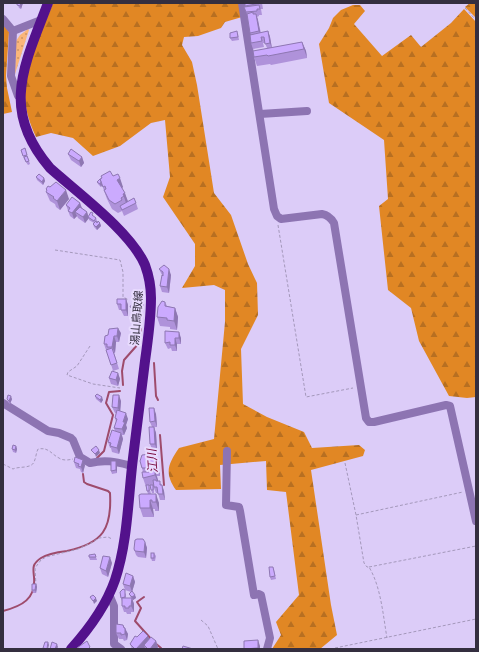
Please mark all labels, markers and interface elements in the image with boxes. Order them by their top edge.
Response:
street label: 湯山鳥取線 [129,290,145,346]
water label: 江川 [145,447,161,474]

